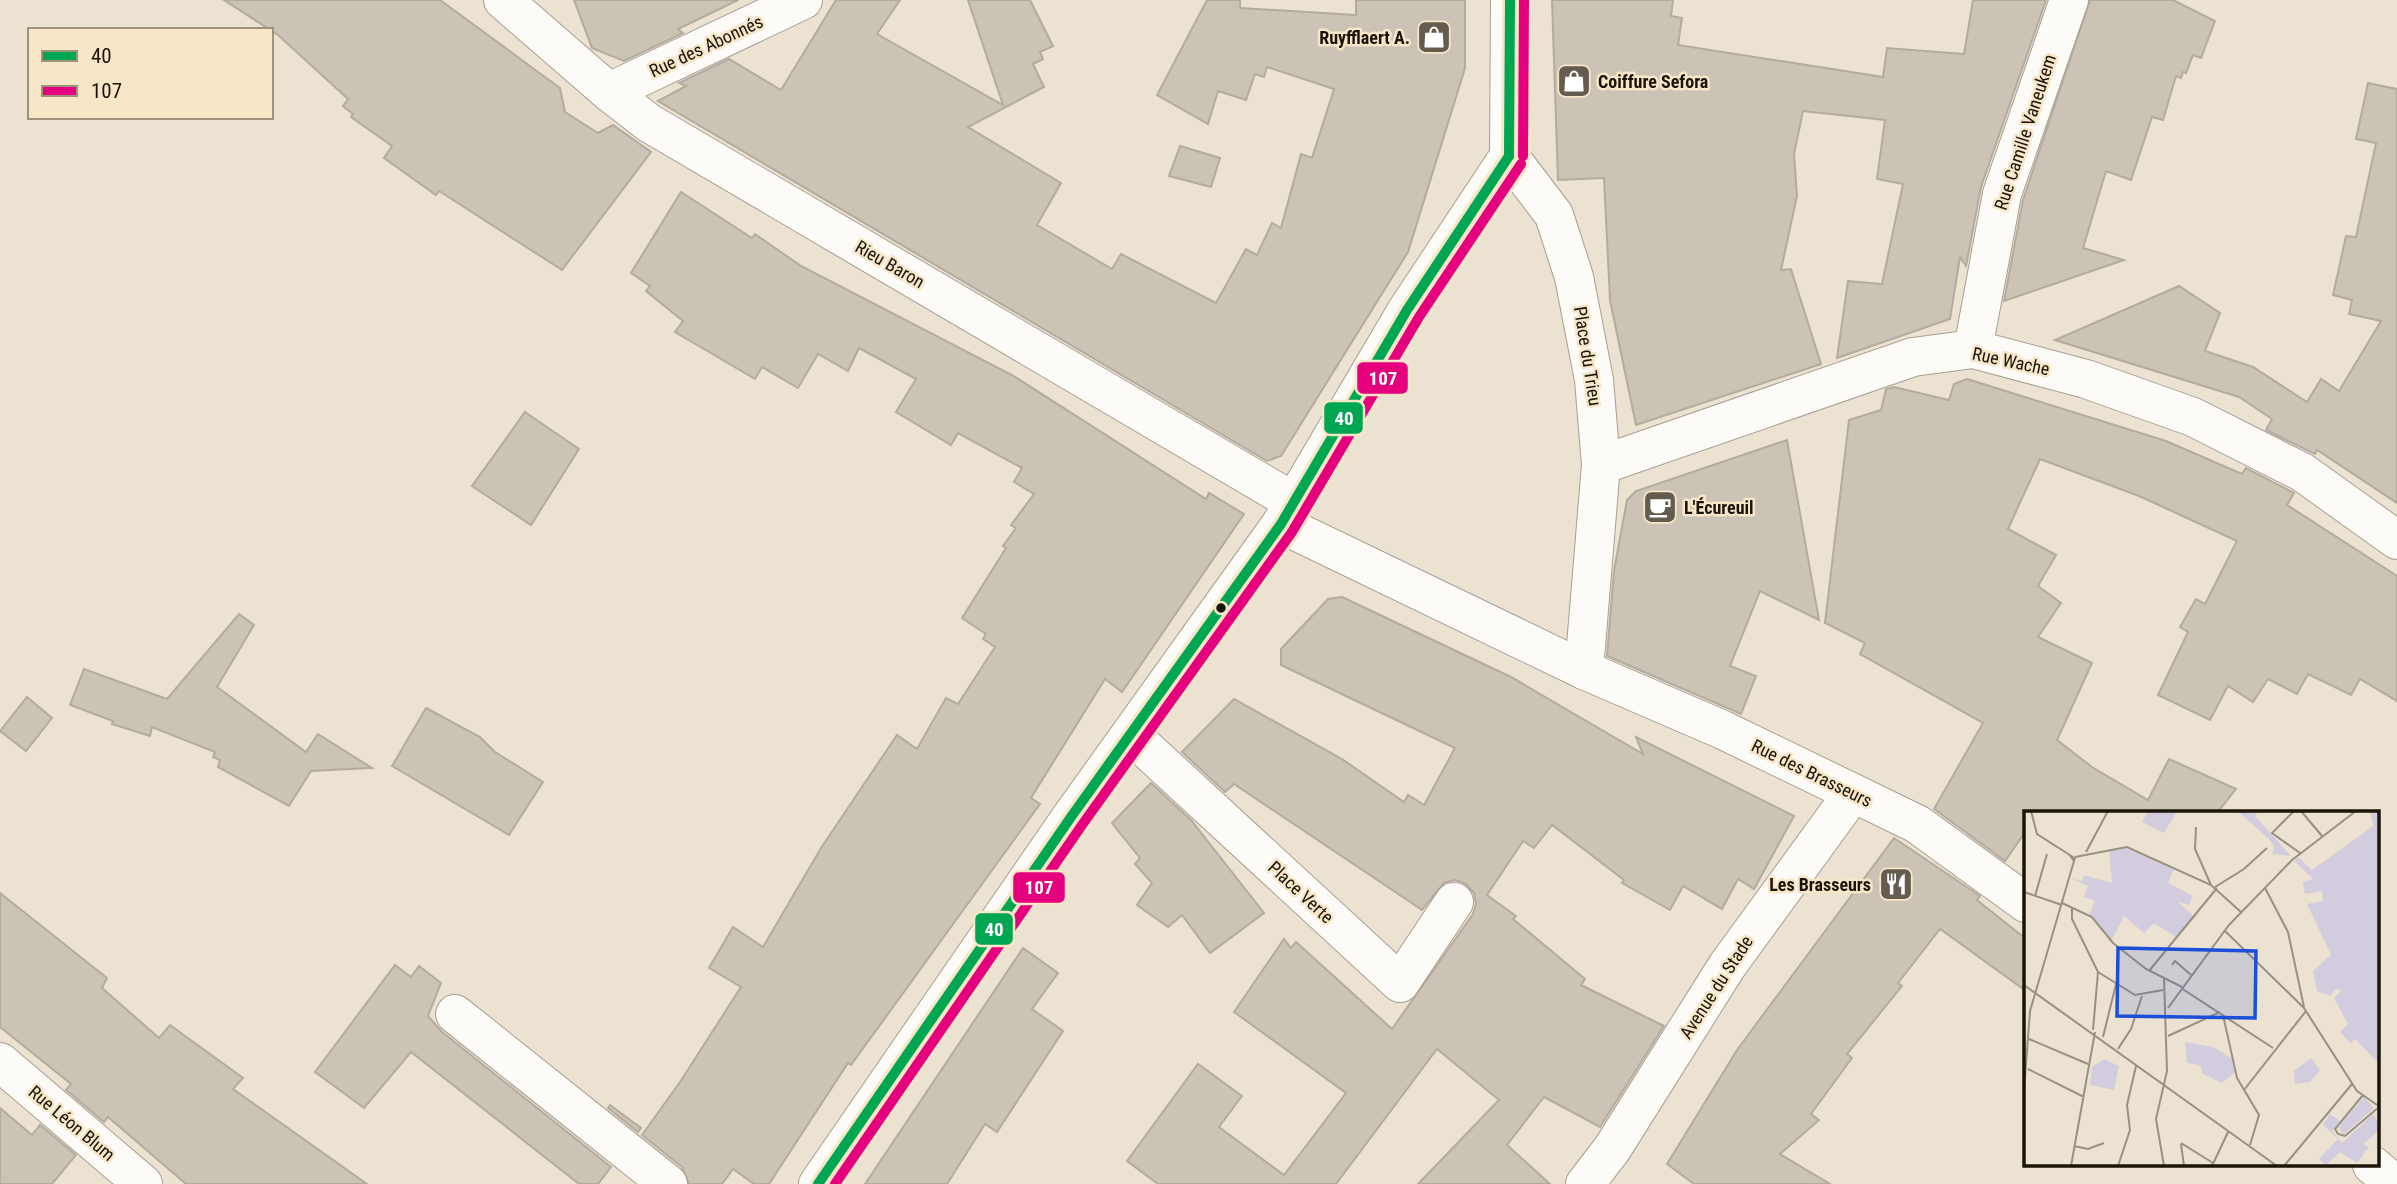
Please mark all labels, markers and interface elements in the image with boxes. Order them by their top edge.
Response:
street label: Rue des Abonnés [646,11,766,81]
shop icon: Ruyfflaert A. [1415,18,1453,56]
place label: Ruyfflaert A. [1319,27,1410,48]
legend [28,28,273,119]
text: 40 [91,44,112,68]
street label: Rue Camille Vaneukem [1990,52,2060,212]
shop icon: Coiffure Sefora [1555,62,1593,100]
place label: Coiffure Sefora [1598,71,1708,92]
text: 107 [91,79,122,103]
street label: Rieu Baron [852,236,928,292]
street label: Place du Trieu [1570,305,1606,407]
street label: Rue Wache [1971,343,2051,379]
line badge: 107 [1356,361,1409,395]
text: 107 [1369,367,1397,390]
line badge: 40 [1323,401,1364,435]
text: 40 [1334,407,1354,430]
cafe icon: L'Écureuil [1641,488,1679,526]
place label: L'Écureuil [1684,497,1754,518]
unlabelled marker [1214,601,1228,615]
street label: Rue des Brasseurs [1748,735,1876,811]
inset map [2024,811,2380,1166]
street label: Place Verte [1264,857,1338,927]
restaurant icon: Les Brasseurs [1877,865,1915,903]
line badge: 107 [1012,871,1066,904]
place label: Les Brasseurs [1769,874,1871,895]
text: 107 [1025,876,1053,899]
line badge: 40 [974,912,1014,946]
text: 40 [984,918,1004,941]
street label: Avenue du Stade [1675,932,1757,1042]
street label: Rue Léon Blum [25,1081,119,1165]

